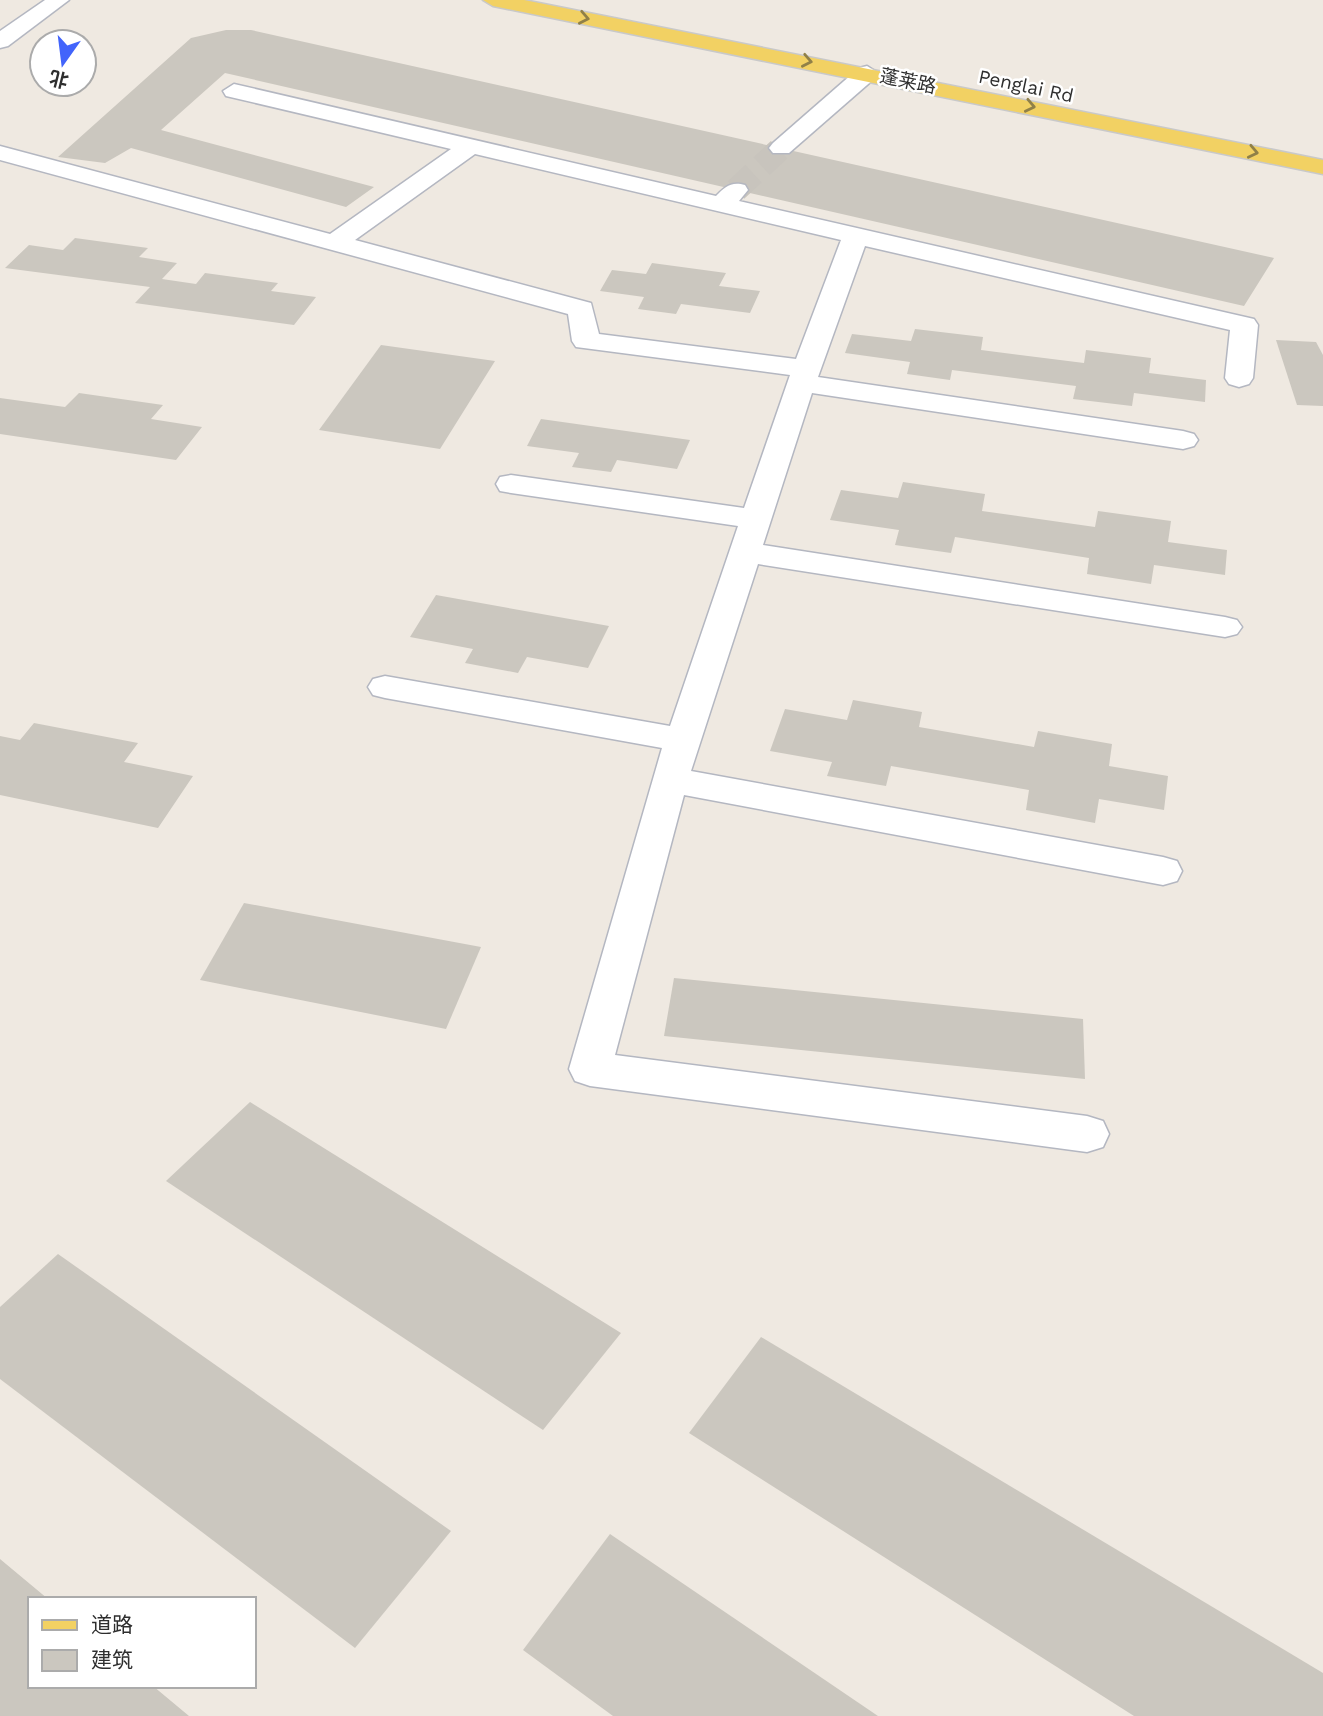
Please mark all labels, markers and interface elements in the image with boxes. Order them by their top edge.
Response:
one-way arrow [578,9,590,24]
north arrow [28,28,98,98]
one-way arrow [801,53,813,68]
street label: 蓬莱路 [878,64,938,98]
street label: Penglai Rd [976,65,1076,107]
text: 北 [47,66,71,92]
one-way arrow [1024,98,1036,113]
one-way arrow [1247,144,1259,159]
legend [28,1597,256,1688]
text: 道路 [91,1612,133,1637]
text: 建筑 [91,1647,133,1672]

